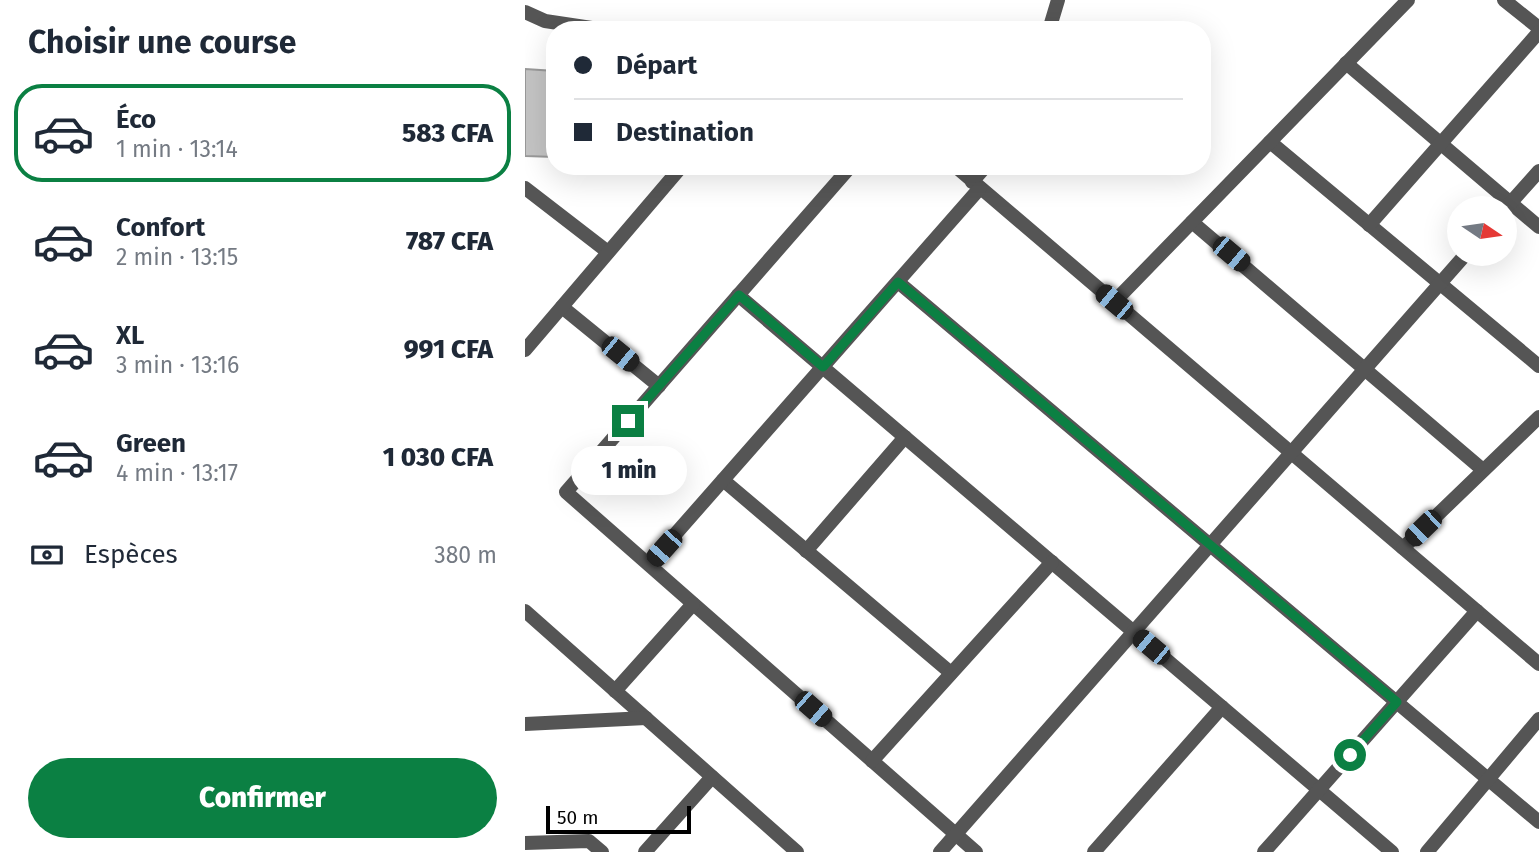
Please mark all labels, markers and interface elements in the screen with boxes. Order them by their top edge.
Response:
text: Choisir une course [28,23,296,61]
text: Départ [616,50,697,81]
icon: car [32,102,95,165]
text: Éco [116,104,156,135]
text: Destination [616,117,754,148]
text: 583 CFA [402,118,493,149]
text: 1 min · 13:14 [116,135,238,163]
north arrow [1447,196,1517,266]
map controls [1447,196,1517,266]
icon: car [32,210,95,273]
text: Confort [116,212,205,243]
text: 787 CFA [406,226,493,257]
car [1209,232,1254,276]
text: 2 min · 13:15 [116,243,238,271]
car [1092,280,1137,324]
icon: car [32,318,95,381]
text: XL [116,320,144,351]
car [598,333,643,375]
text: 991 CFA [404,334,493,365]
text: 3 min · 13:16 [116,351,239,379]
route end [612,405,644,437]
icon: car [32,426,95,489]
text: Green [116,428,186,459]
text: 1 030 CFA [383,442,493,473]
callout: 1 min [570,446,686,494]
text: 1 min [601,456,657,484]
text: 4 min · 13:17 [116,459,238,487]
car [1401,506,1446,550]
car [643,525,686,571]
icon: cash [28,536,66,574]
text: Espèces [84,539,178,570]
text: 380 m [434,541,497,569]
car [1129,625,1174,669]
car [791,687,836,731]
route start [1334,739,1366,771]
button: Confirmer [28,758,497,838]
scale bar [546,803,691,835]
text: 50 m [557,806,598,829]

